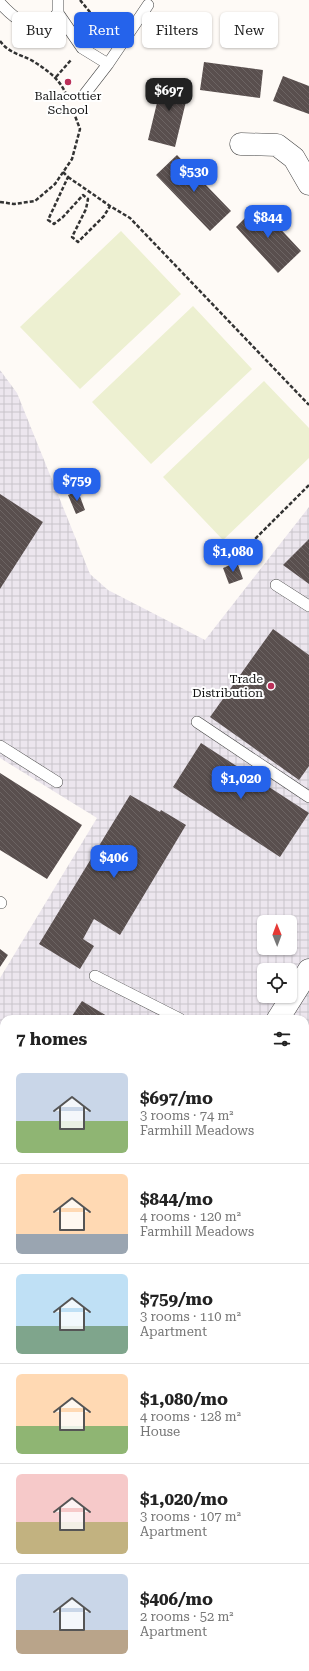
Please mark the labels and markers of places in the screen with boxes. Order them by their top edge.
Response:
marker: Ballacottier School [63,77,73,87]
pin: $697 [145,78,193,112]
place label: Ballacottier School [35,89,101,117]
pin: $530 [170,159,218,193]
pin: $844 [244,205,292,239]
pin: $759 [53,468,101,502]
pin: $1,080 [200,539,266,573]
place label: Trade Distribution [192,672,263,700]
marker: Trade Distribution [266,681,276,691]
pin: $1,020 [208,766,274,800]
pin: $406 [90,845,138,879]

